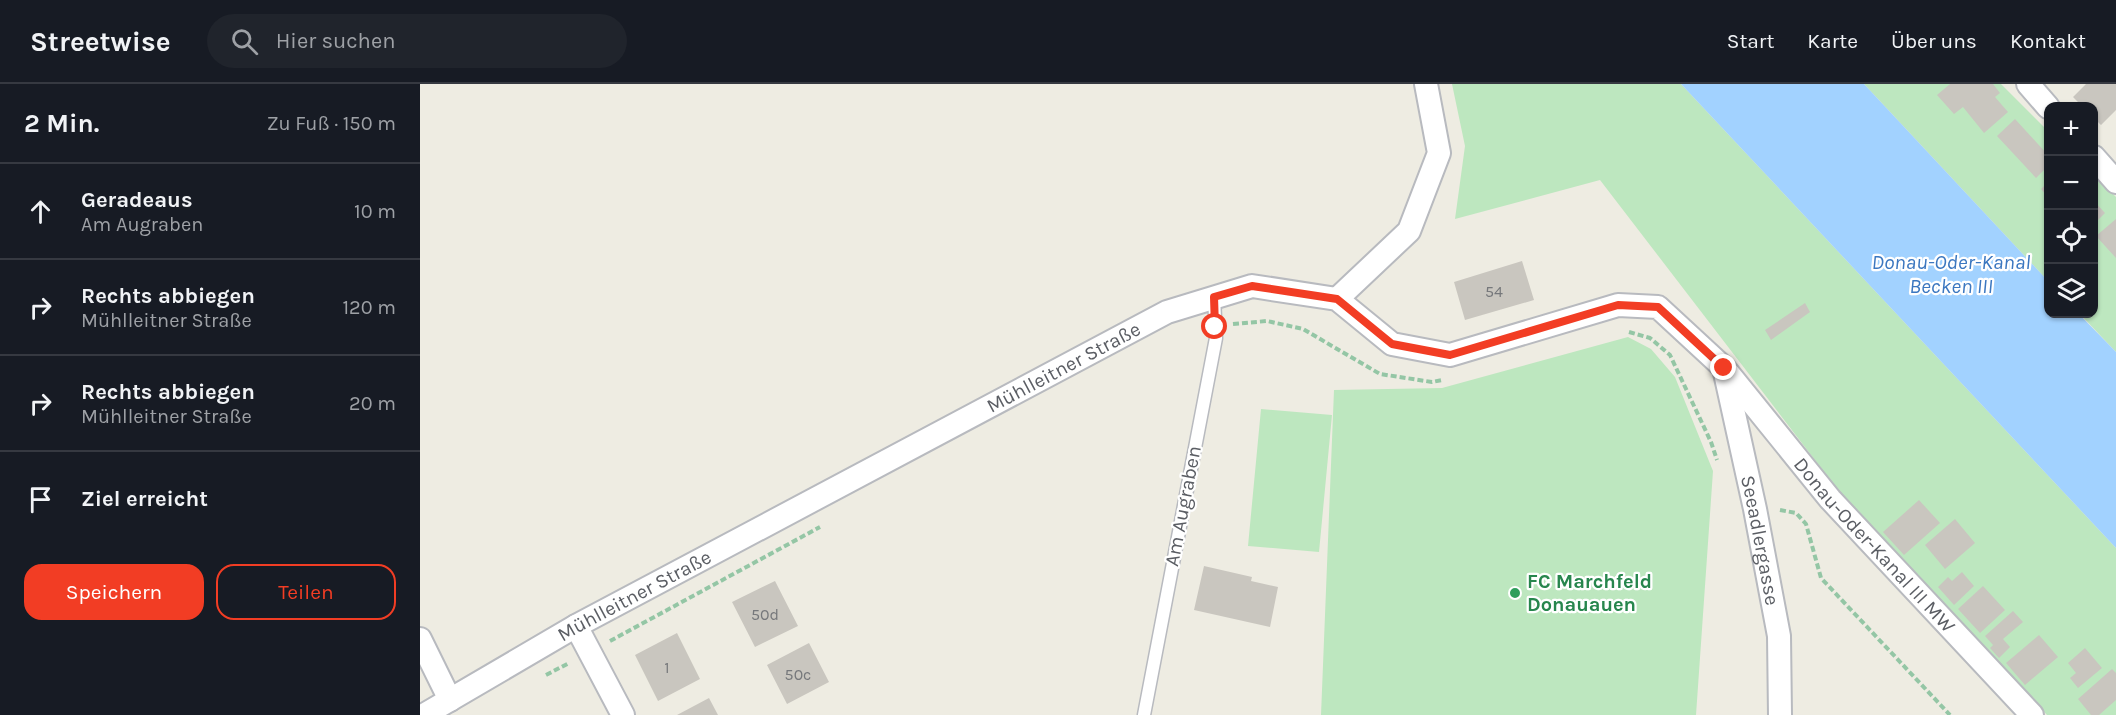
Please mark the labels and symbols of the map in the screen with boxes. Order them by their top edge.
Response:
water label: Donau-Oder-Kanal Becken III [1871,250,2031,298]
house number: 54 [1485,282,1503,301]
route start [1201,313,1227,339]
street label: Mühlleitner Straße [982,317,1144,417]
route end [1710,354,1736,380]
street label: Am Augraben [1160,444,1206,568]
street label: Donau-Oder-Kanal III MW [1789,453,1960,637]
street label: Seeadlergasse [1736,473,1784,607]
street label: Mühlleitner Straße [553,545,715,646]
place label: FC Marchfeld Donauauen [1527,570,1652,616]
marker: FC Marchfeld Donauauen [1508,586,1522,600]
house number: 50d [751,605,779,624]
house number: 1 [664,658,670,677]
house number: 50c [785,665,811,684]

